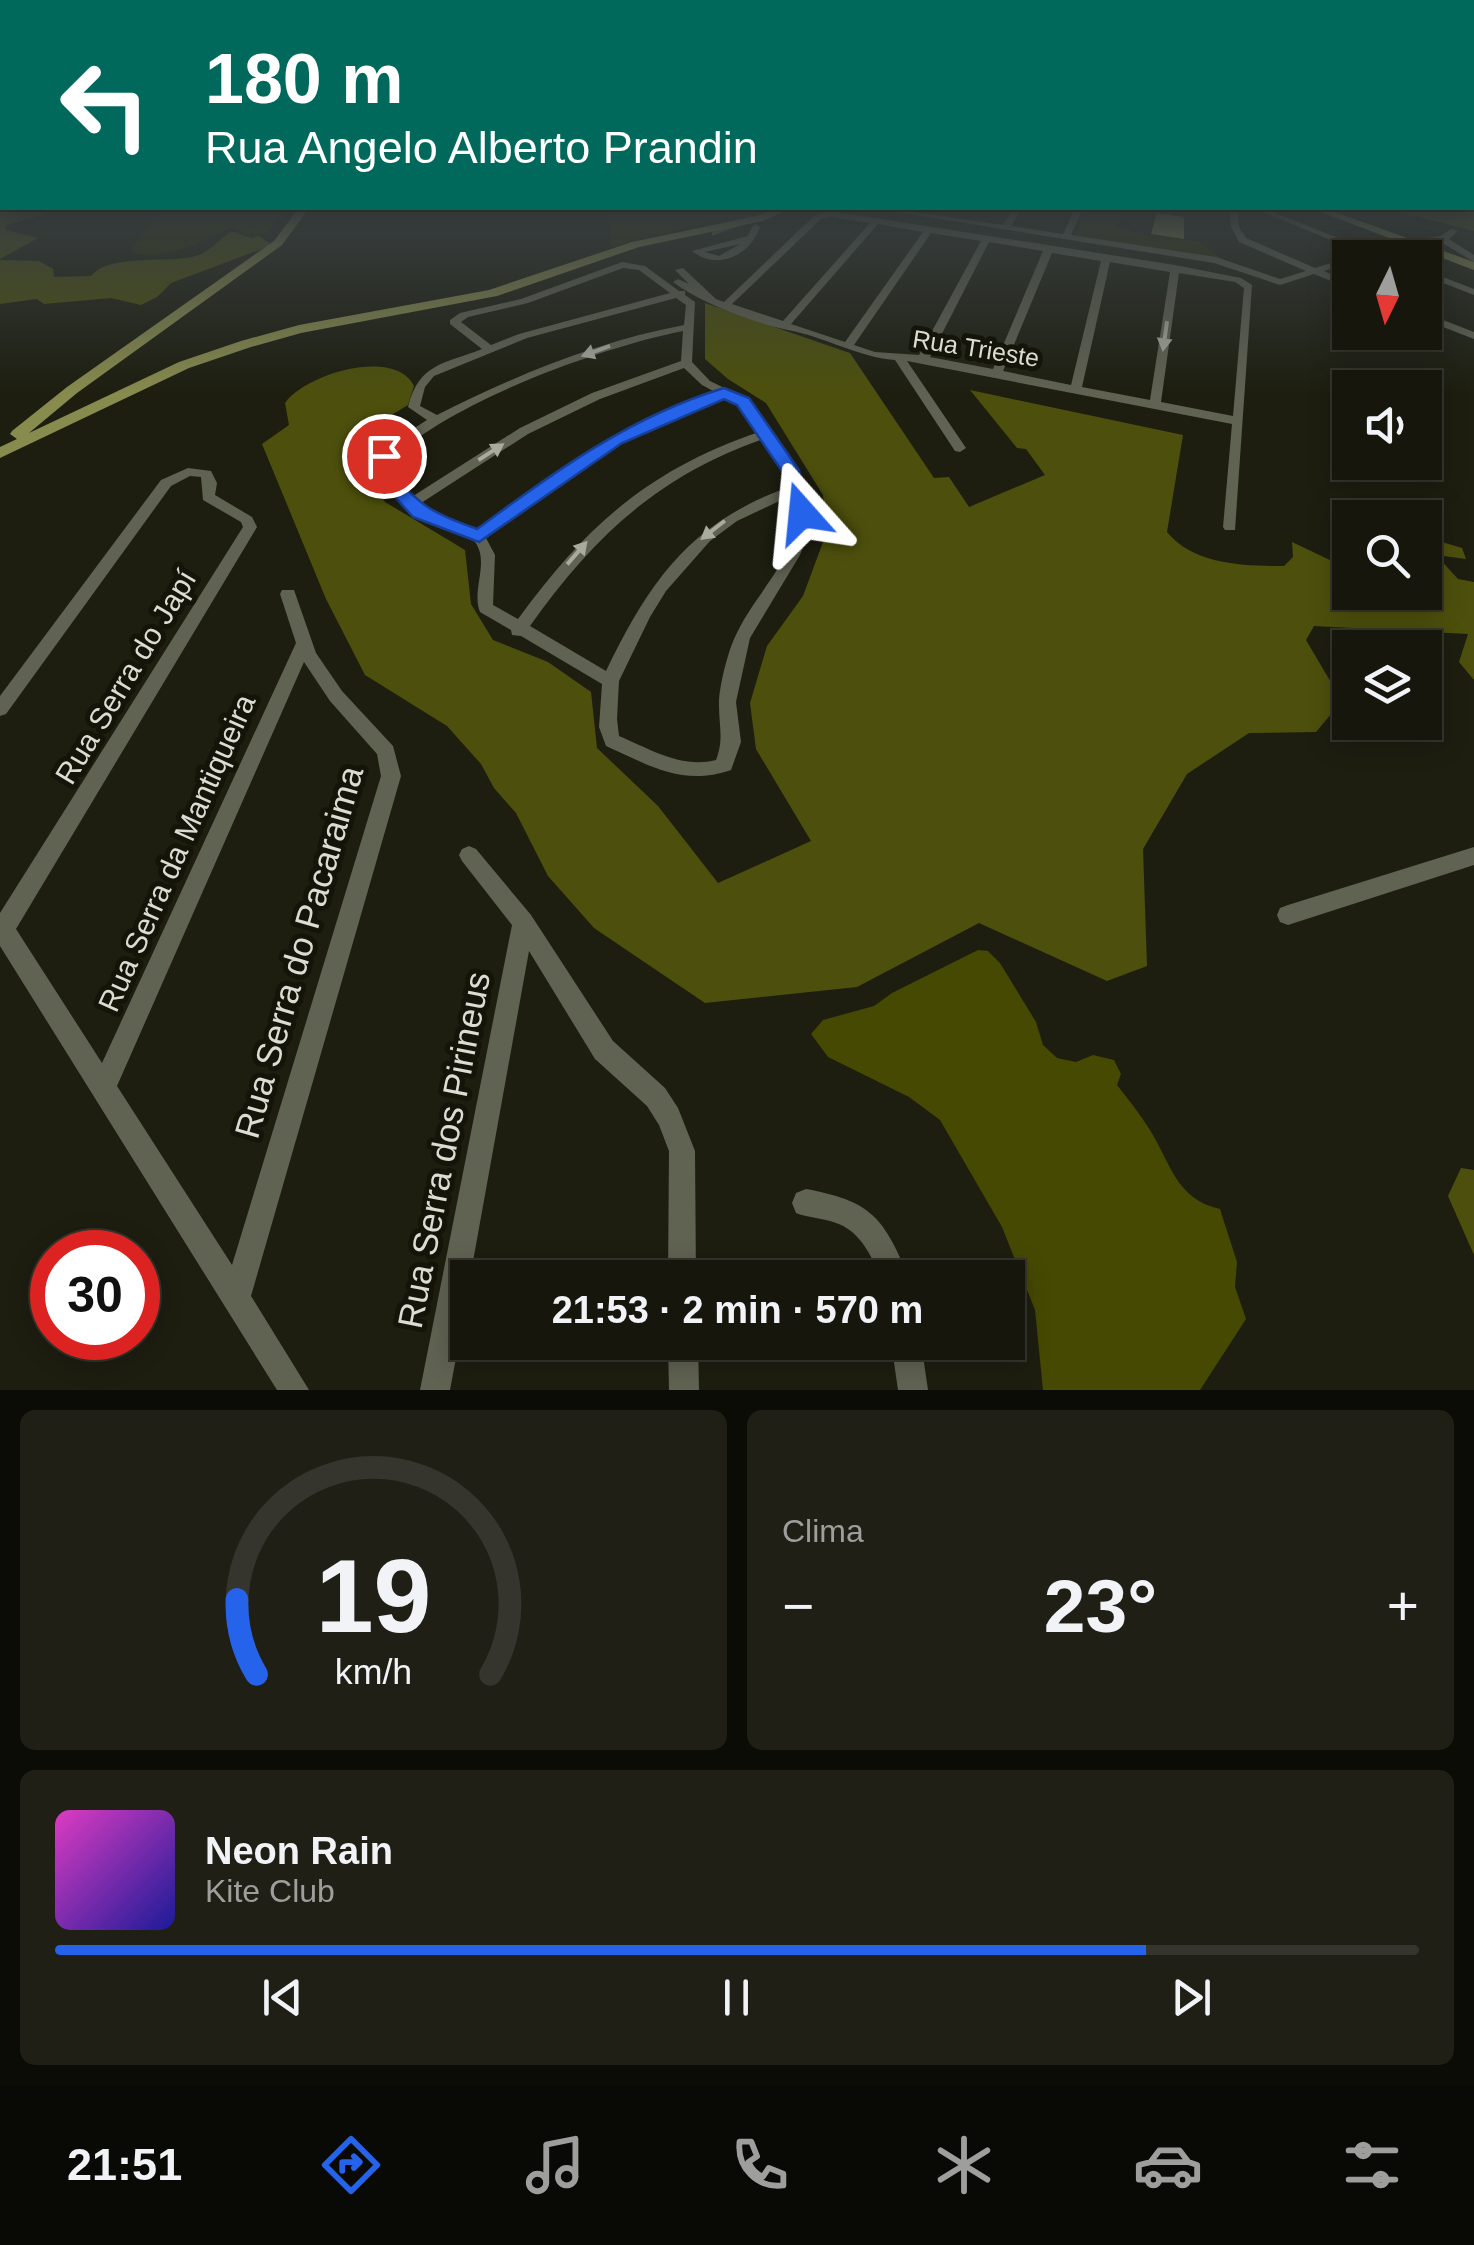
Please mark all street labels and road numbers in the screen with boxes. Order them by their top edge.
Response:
street label: Rua Trieste [911,324,1041,372]
street label: Rua Serra do Japí [49,563,203,790]
street label: Rua Serra da Mantiqueira [92,689,262,1016]
street label: Rua Serra do Pacaraima [227,761,370,1142]
street label: Rua Serra dos Pirineus [390,969,497,1331]

